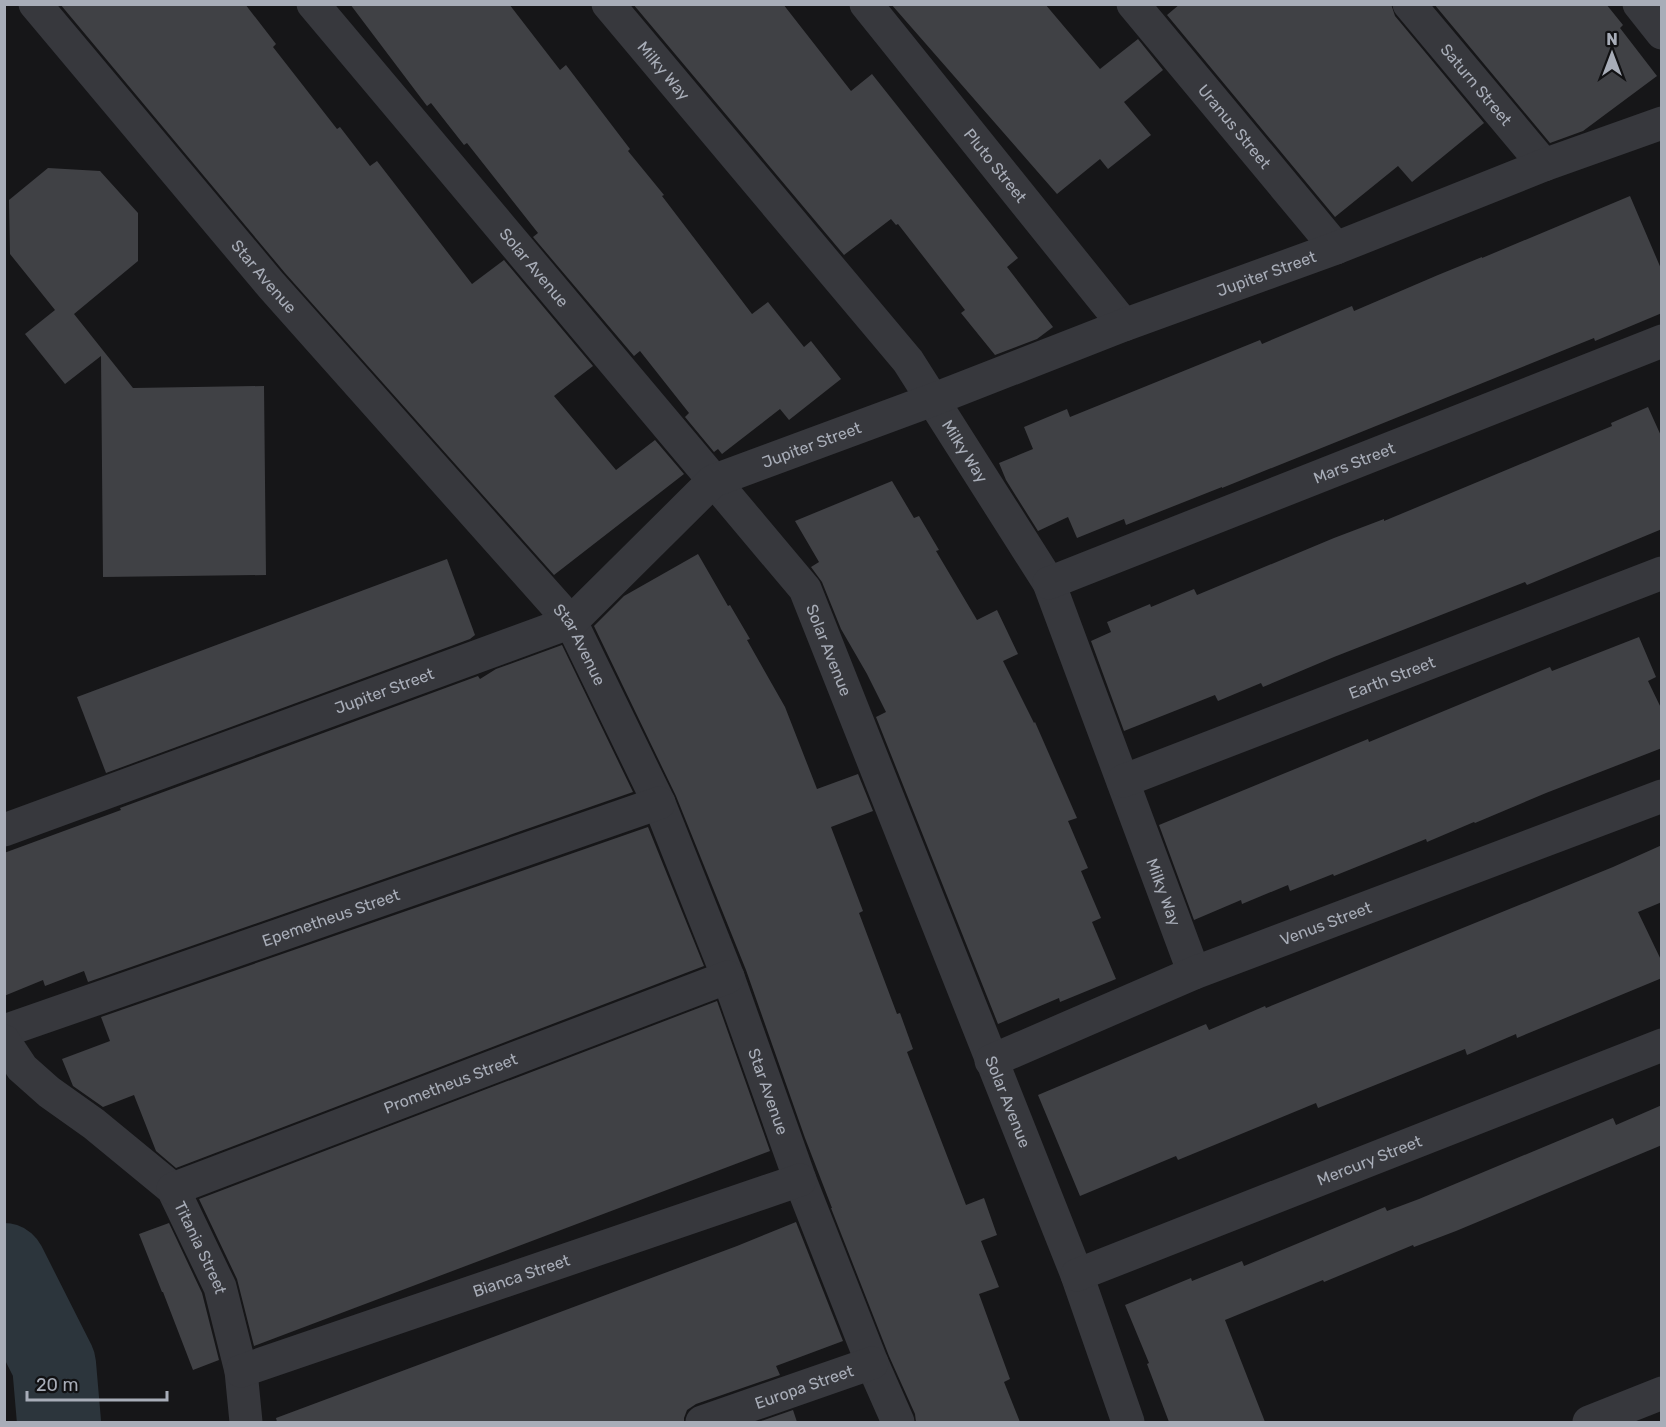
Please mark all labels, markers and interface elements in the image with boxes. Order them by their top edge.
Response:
north arrow [1582,24,1642,84]
text: N [1606,30,1618,49]
street label: Milky Way [634,37,694,104]
street label: Saturn Street [1437,40,1516,129]
street label: Uranus Street [1194,80,1275,172]
street label: Pluto Street [960,125,1031,206]
street label: Solar Avenue [496,224,573,311]
street label: Star Avenue [228,236,301,317]
street label: Jupiter Street [1214,247,1319,300]
street label: Milky Way [938,416,992,486]
street label: Jupiter Street [759,418,864,472]
street label: Mars Street [1311,438,1398,487]
street label: Star Avenue [550,600,610,688]
street label: Solar Avenue [802,601,856,699]
street label: Earth Street [1346,652,1438,703]
street label: Jupiter Street [332,664,436,717]
street label: Milky Way [1143,856,1185,929]
street label: Epemetheus Street [259,885,402,950]
street label: Venus Street [1277,897,1374,949]
street label: Star Avenue [745,1046,793,1137]
street label: Prometheus Street [381,1049,520,1117]
street label: Solar Avenue [982,1053,1035,1150]
street label: Mercury Street [1314,1131,1424,1189]
street label: Titania Street [171,1198,231,1296]
street label: Bianca Street [470,1250,572,1301]
street label: Europa Street [752,1361,856,1412]
scale bar [27,1364,166,1402]
text: 20 m [36,1374,78,1396]

